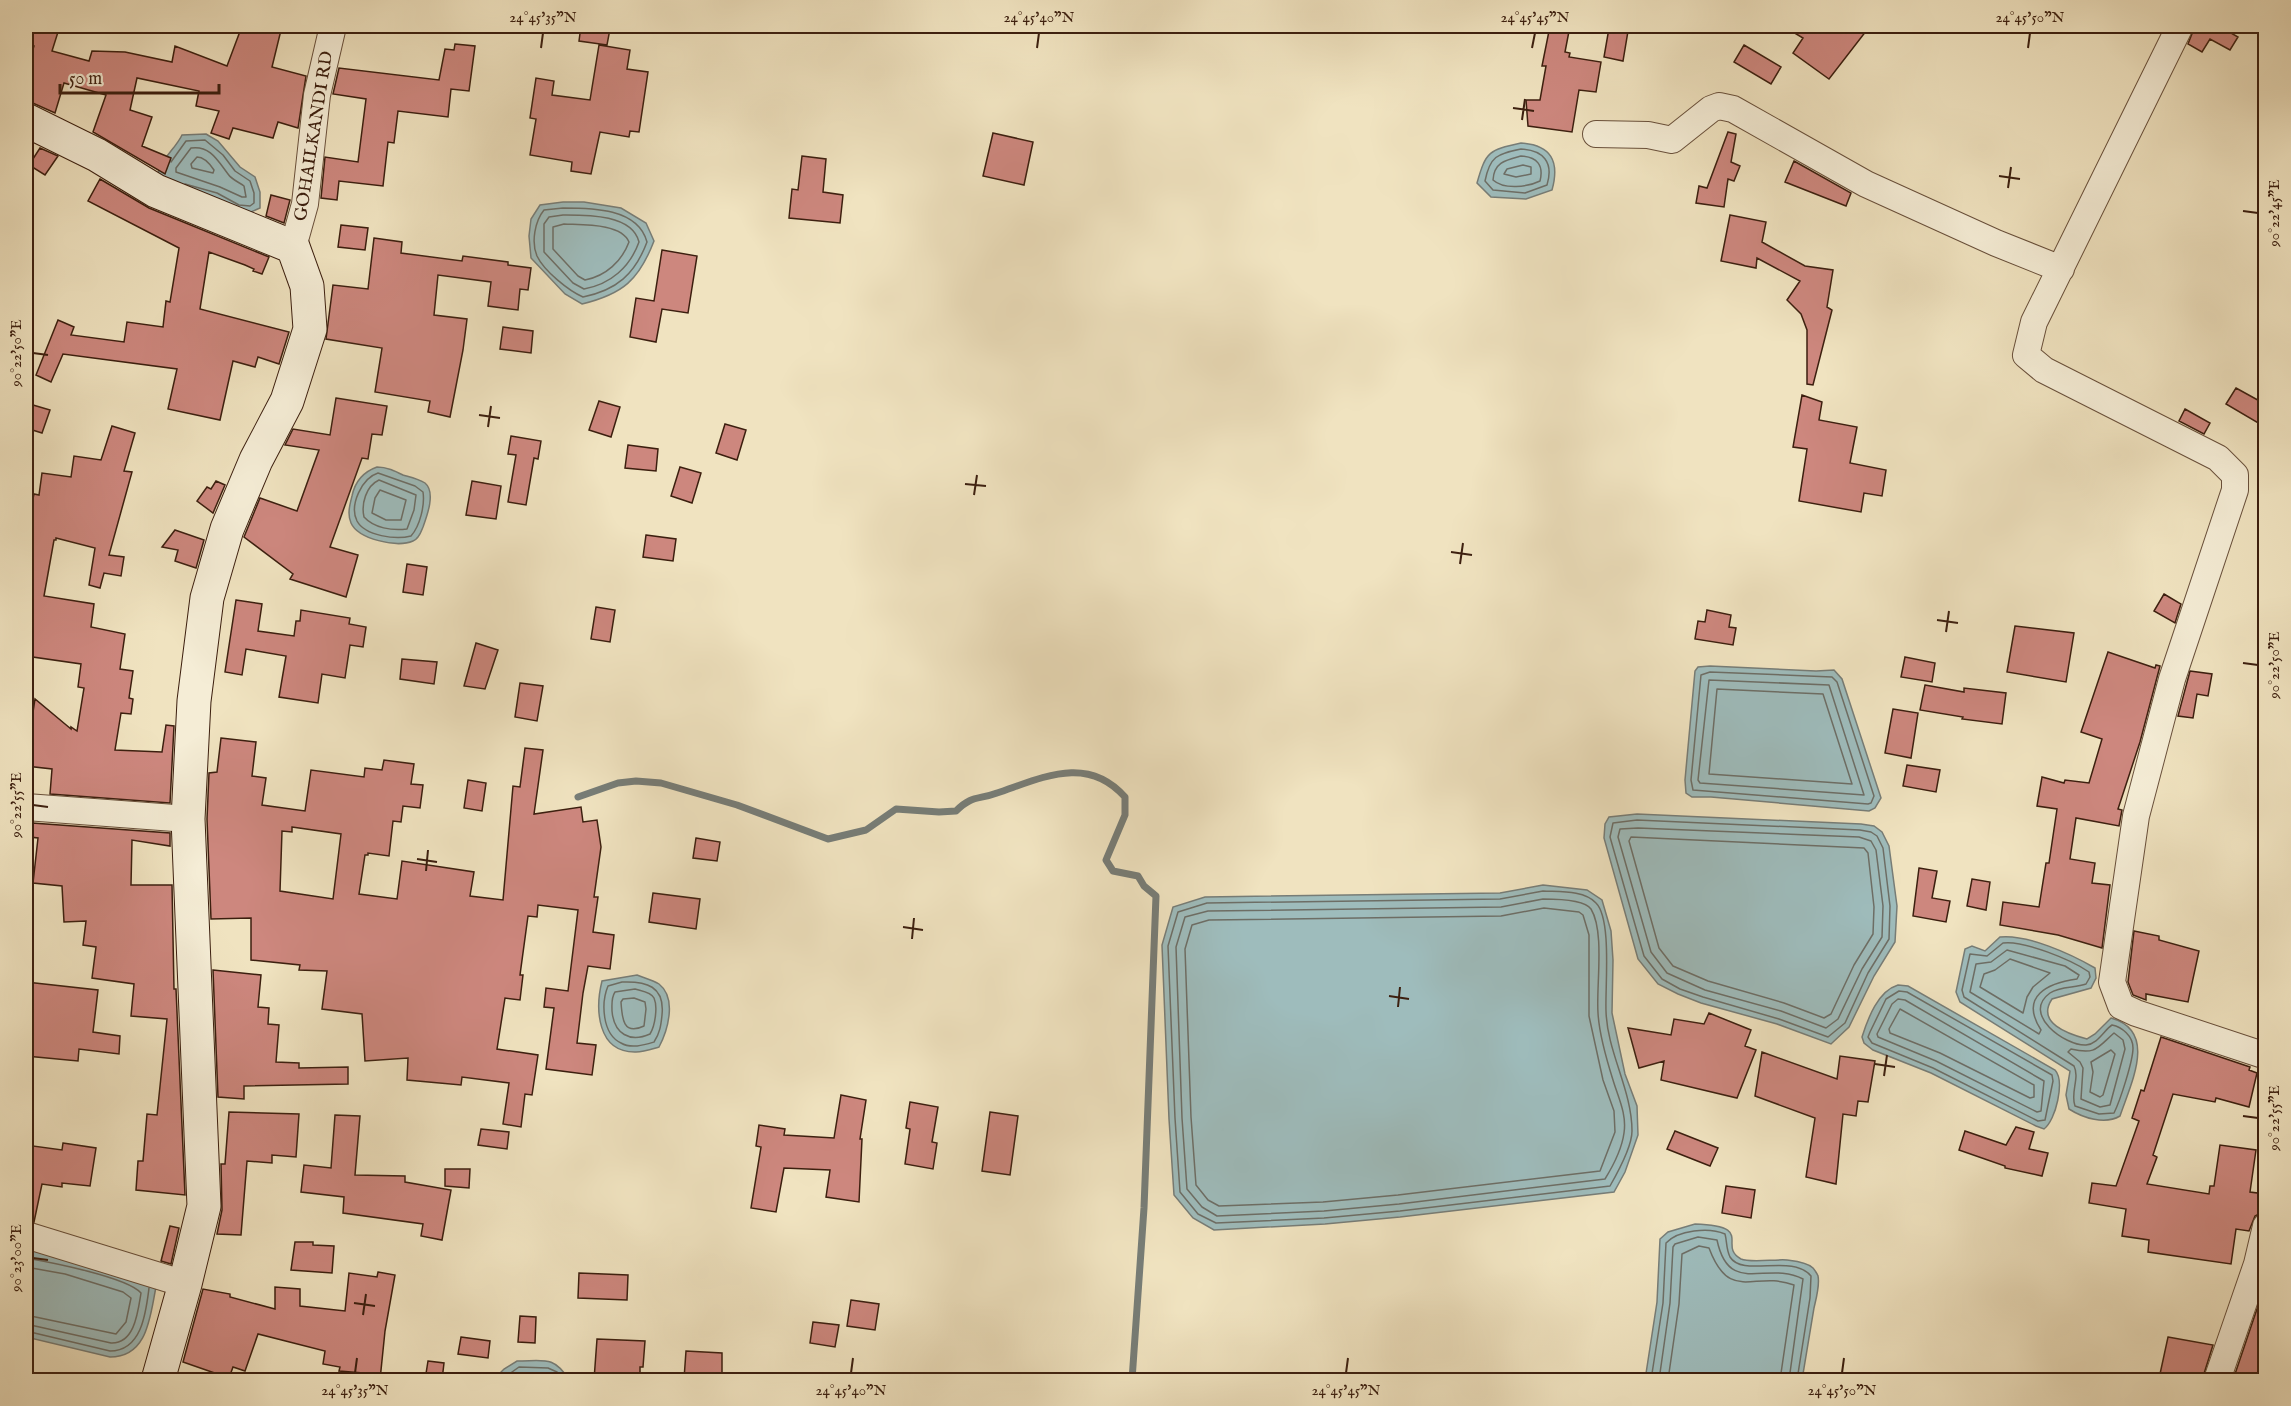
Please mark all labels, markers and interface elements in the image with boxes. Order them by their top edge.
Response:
text: 24°45'35"N [509,8,577,27]
text: 24°45'40"N [1003,8,1075,27]
text: 24°45'45"N [1500,8,1570,27]
text: 24°45'50"N [1995,8,2065,27]
street label: GOHAILKANDI RD [290,50,339,223]
scale bar [60,57,219,95]
text: 50 m [69,68,102,91]
text: 90°22'45"E [2265,179,2284,248]
text: 90°22'50"E [7,319,26,388]
text: 90°22'50"E [2265,631,2284,700]
text: 90°22'55"E [7,772,26,839]
text: 90°22'55"E [2265,1085,2284,1152]
text: 90°23'00"E [7,1224,26,1293]
text: 24°45'35"N [321,1381,389,1400]
text: 24°45'40"N [815,1381,887,1400]
text: 24°45'45"N [1311,1381,1381,1400]
text: 24°45'50"N [1807,1381,1877,1400]

